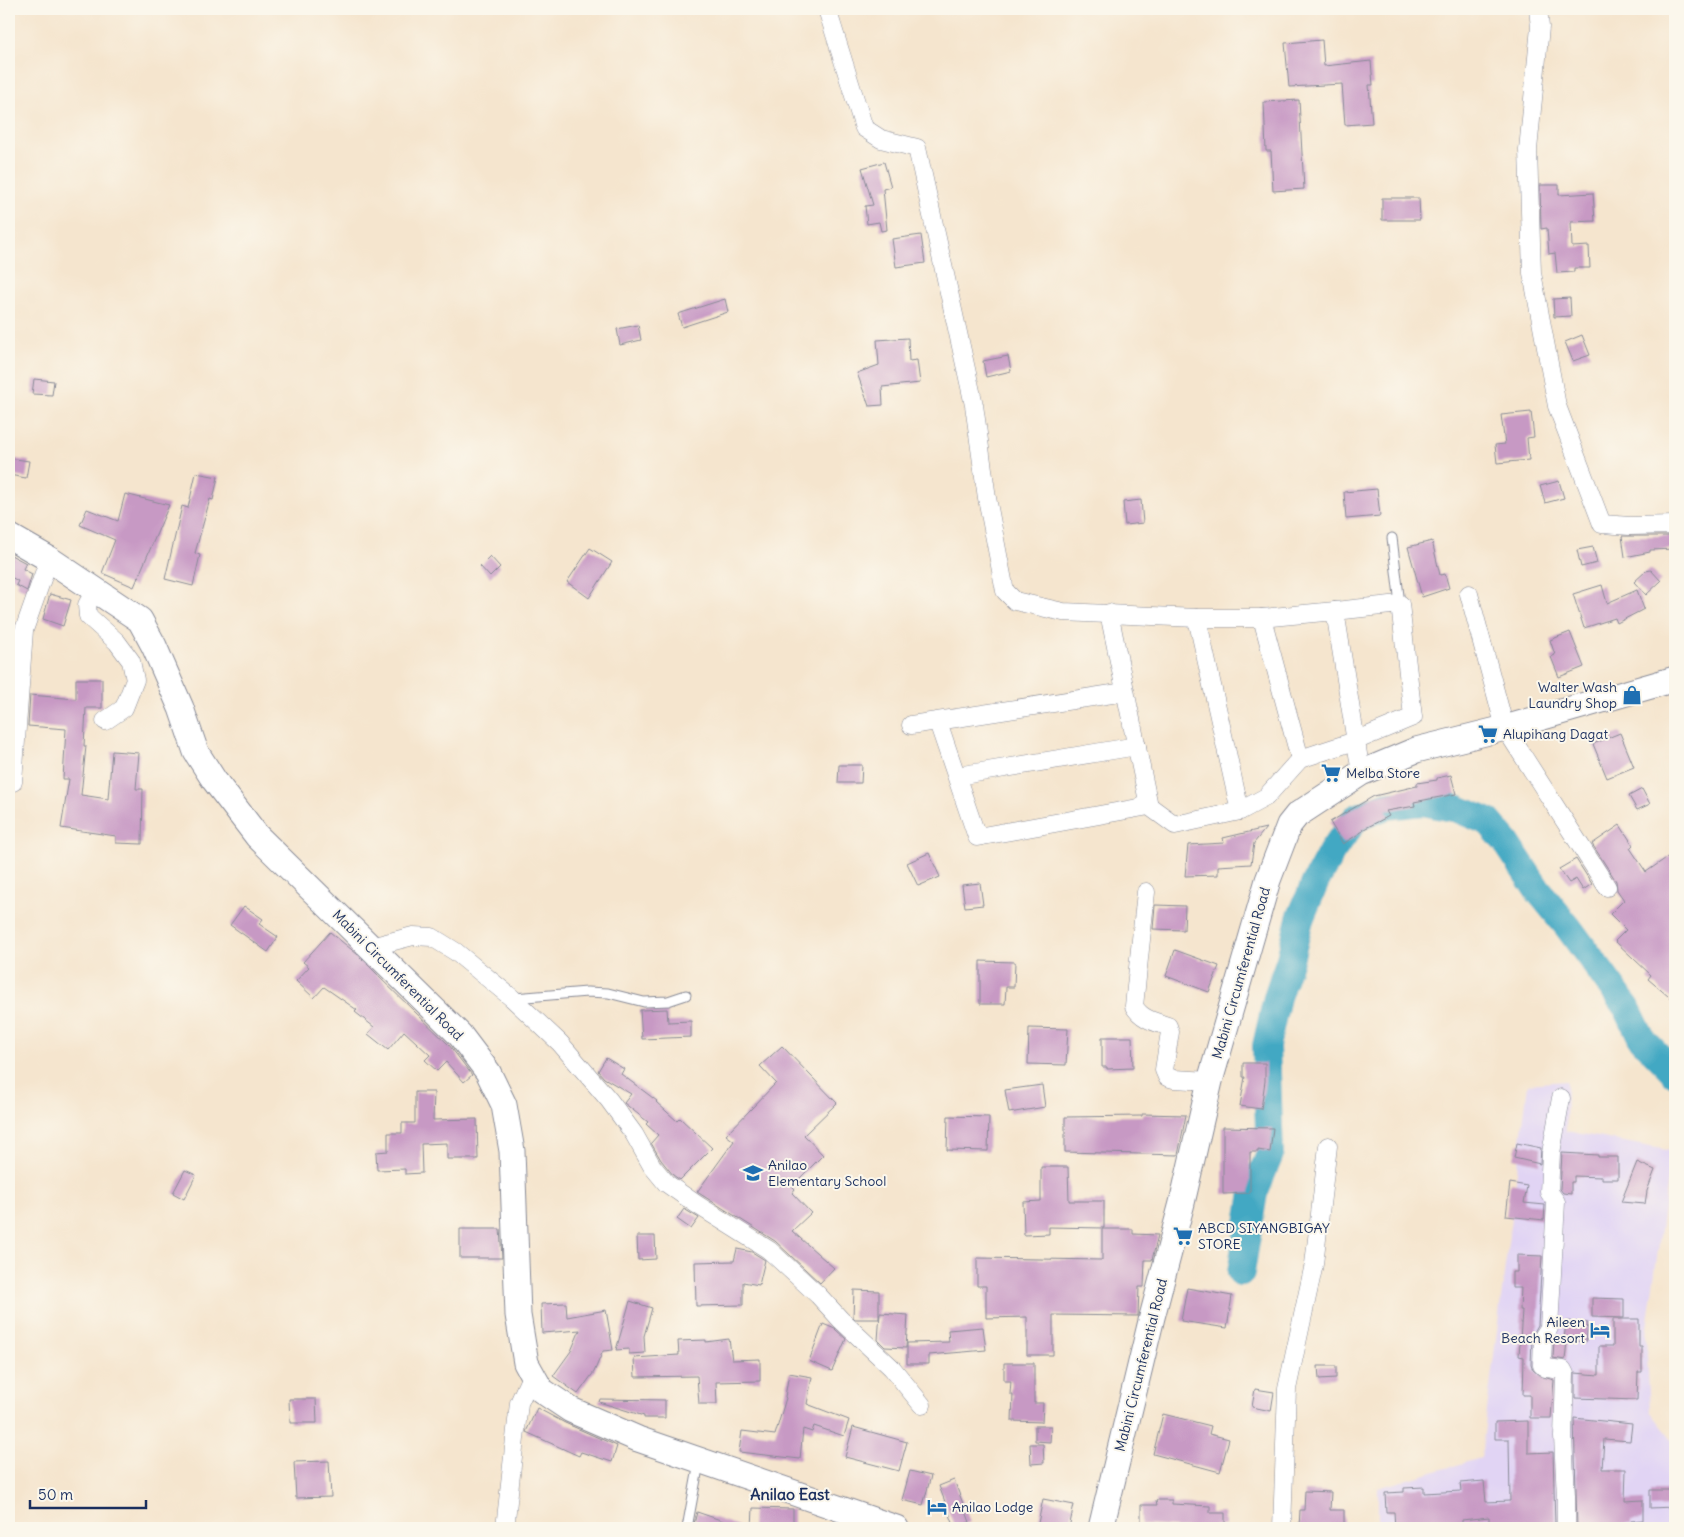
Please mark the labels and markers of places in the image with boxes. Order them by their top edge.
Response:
place label: Walter Wash Laundry Shop [1528,678,1617,712]
shop icon: Walter Wash Laundry Shop [1621,684,1643,706]
supermarket icon: Alupihang Dagat [1477,723,1499,745]
place label: Alupihang Dagat [1503,725,1608,743]
supermarket icon: Melba Store [1320,762,1342,784]
place label: Melba Store [1346,764,1420,782]
place label: Anilao Elementary School [768,1156,886,1190]
school or university icon: Anilao Elementary School [742,1162,764,1184]
place label: ABCD SIYANGBIGAY STORE [1198,1219,1330,1253]
supermarket icon: ABCD SIYANGBIGAY STORE [1172,1225,1194,1247]
place label: Aileen Beach Resort [1501,1313,1585,1347]
hotel icon: Aileen Beach Resort [1589,1319,1611,1341]
hotel icon: Anilao Lodge [926,1496,948,1518]
place label: Anilao Lodge [952,1498,1033,1516]

